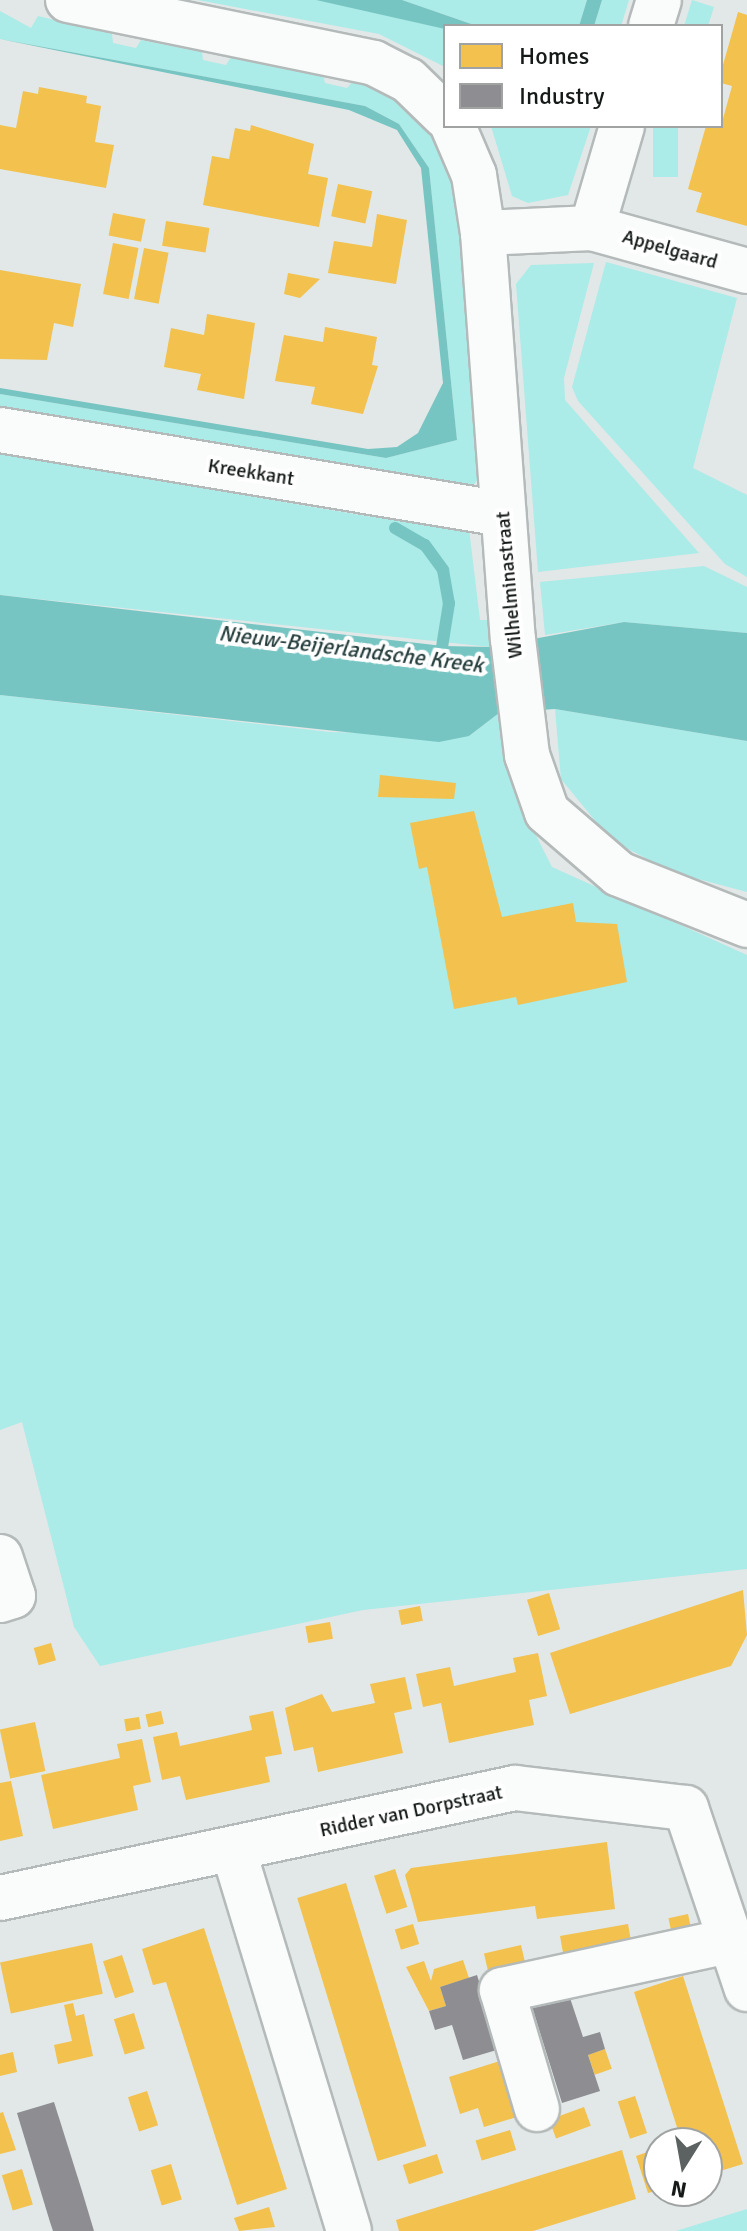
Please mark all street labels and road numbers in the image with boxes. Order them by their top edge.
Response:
street label: Appelgaard [620,224,720,274]
street label: Kreekkant [206,453,296,491]
street label: Wilhelminastraat [491,510,527,660]
street label: Ridder van Dorpstraat [317,1780,505,1842]

